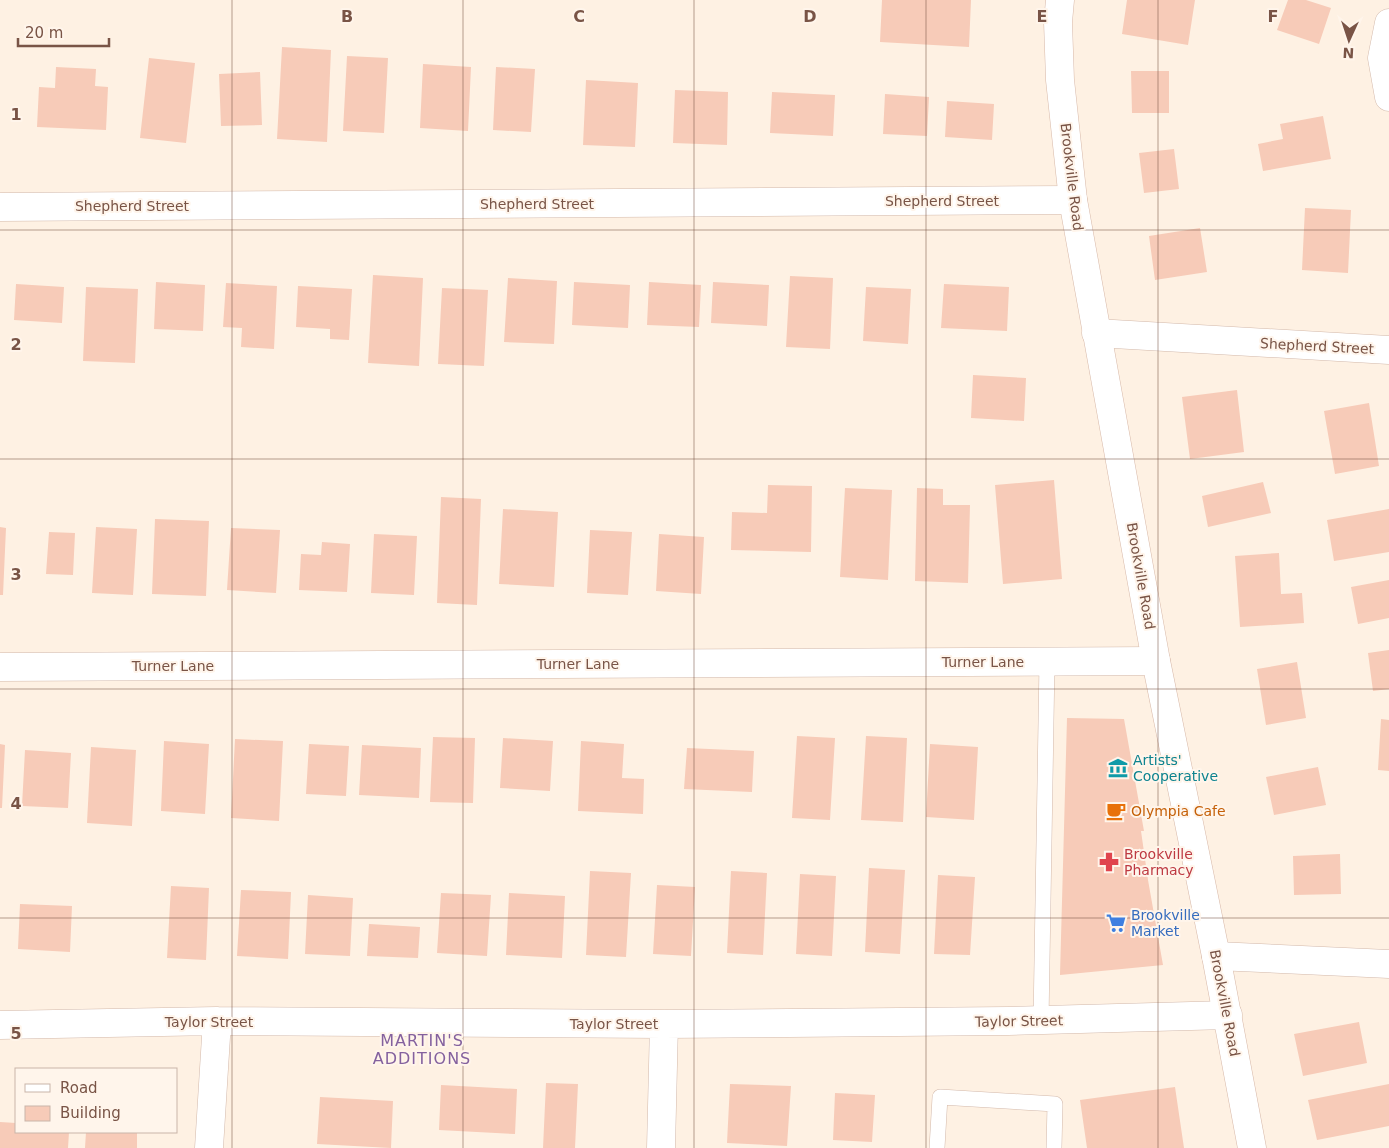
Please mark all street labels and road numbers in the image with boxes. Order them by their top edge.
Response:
street label: Brookville Road [1057,122,1087,232]
street label: Shepherd Street [885,193,1000,209]
street label: Shepherd Street [480,196,595,212]
street label: Shepherd Street [75,198,190,214]
street label: Shepherd Street [1260,335,1375,357]
street label: Brookville Road [1124,521,1158,631]
street label: Turner Lane [941,654,1024,670]
street label: Turner Lane [536,656,619,672]
street label: Turner Lane [131,658,214,674]
street label: Brookville Road [1207,948,1243,1058]
street label: Taylor Street [974,1012,1064,1030]
street label: Taylor Street [164,1014,254,1030]
street label: Taylor Street [569,1016,659,1032]

